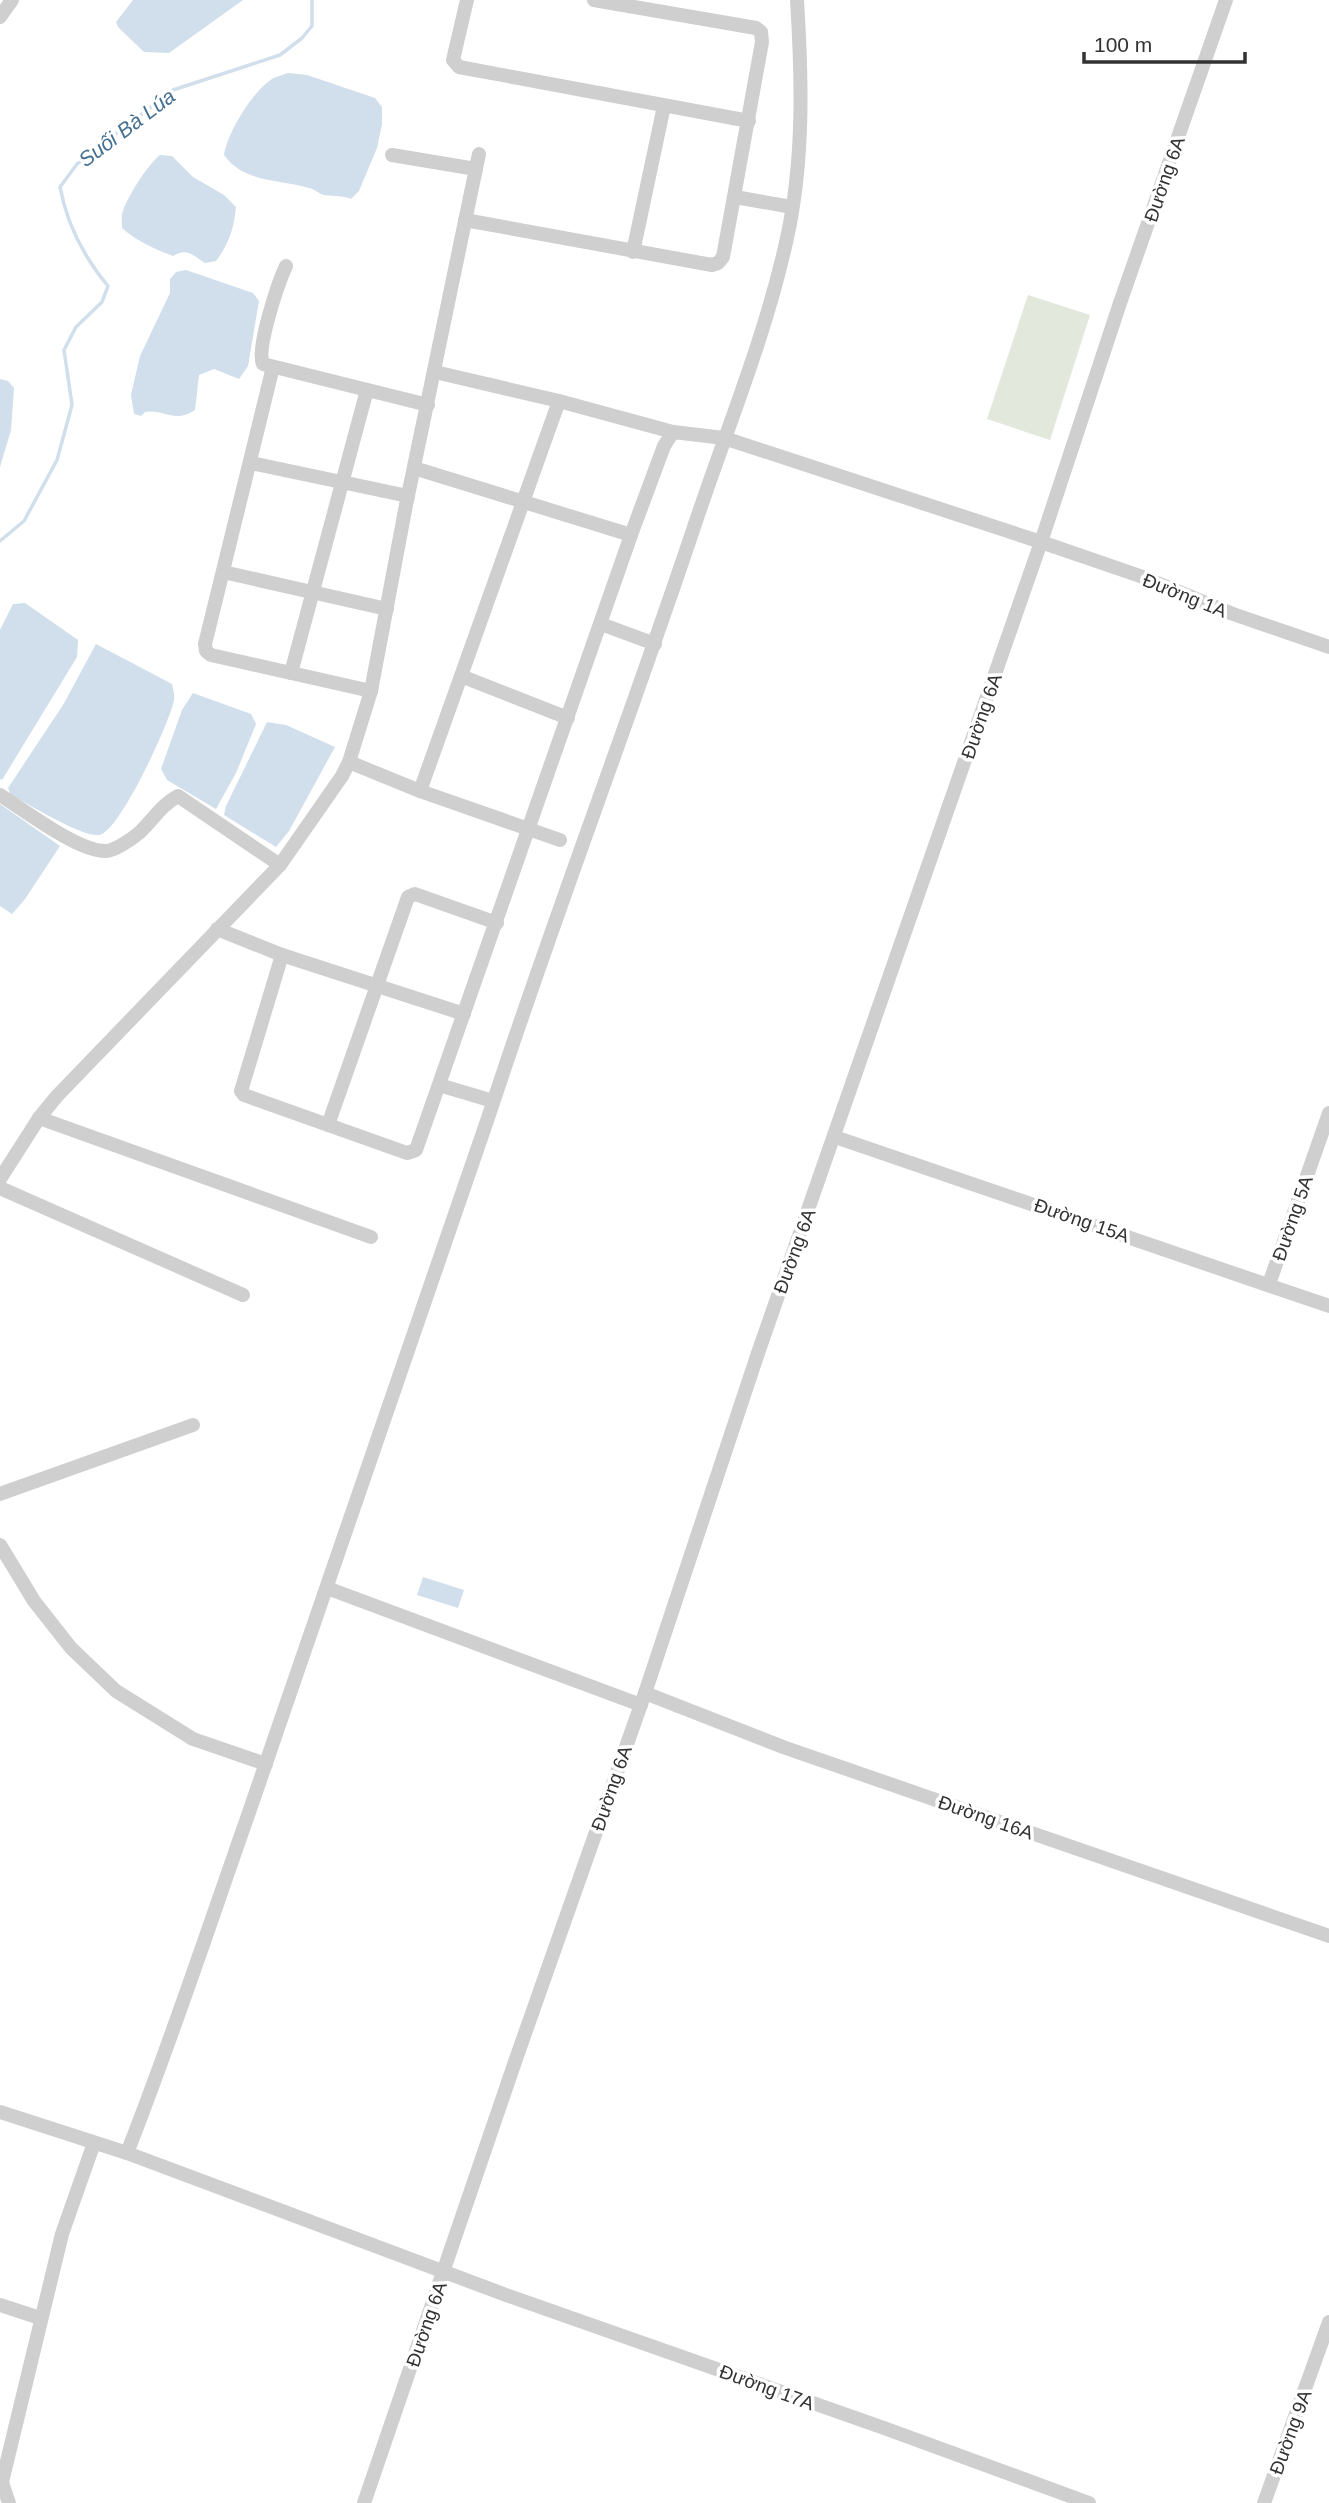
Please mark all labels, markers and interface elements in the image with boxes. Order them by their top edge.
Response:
scale bar [1084,21,1245,65]
text: 100 m [1094,33,1152,56]
water label: Suối Bà Lúa [74,84,179,171]
street label: Đường 6A [1140,134,1189,224]
street label: Đường 1A [1140,569,1230,622]
street label: Đường 6A [957,671,1006,761]
street label: Đường 5A [1268,1173,1317,1263]
street label: Đường 15A [1032,1194,1132,1247]
street label: Đường 6A [769,1206,820,1296]
street label: Đường 6A [587,1743,636,1833]
street label: Đường 16A [936,1791,1036,1844]
street label: Đường 6A [402,2279,451,2369]
street label: Đường 17A [717,2361,817,2414]
street label: Đường 9A [1265,2387,1316,2477]

